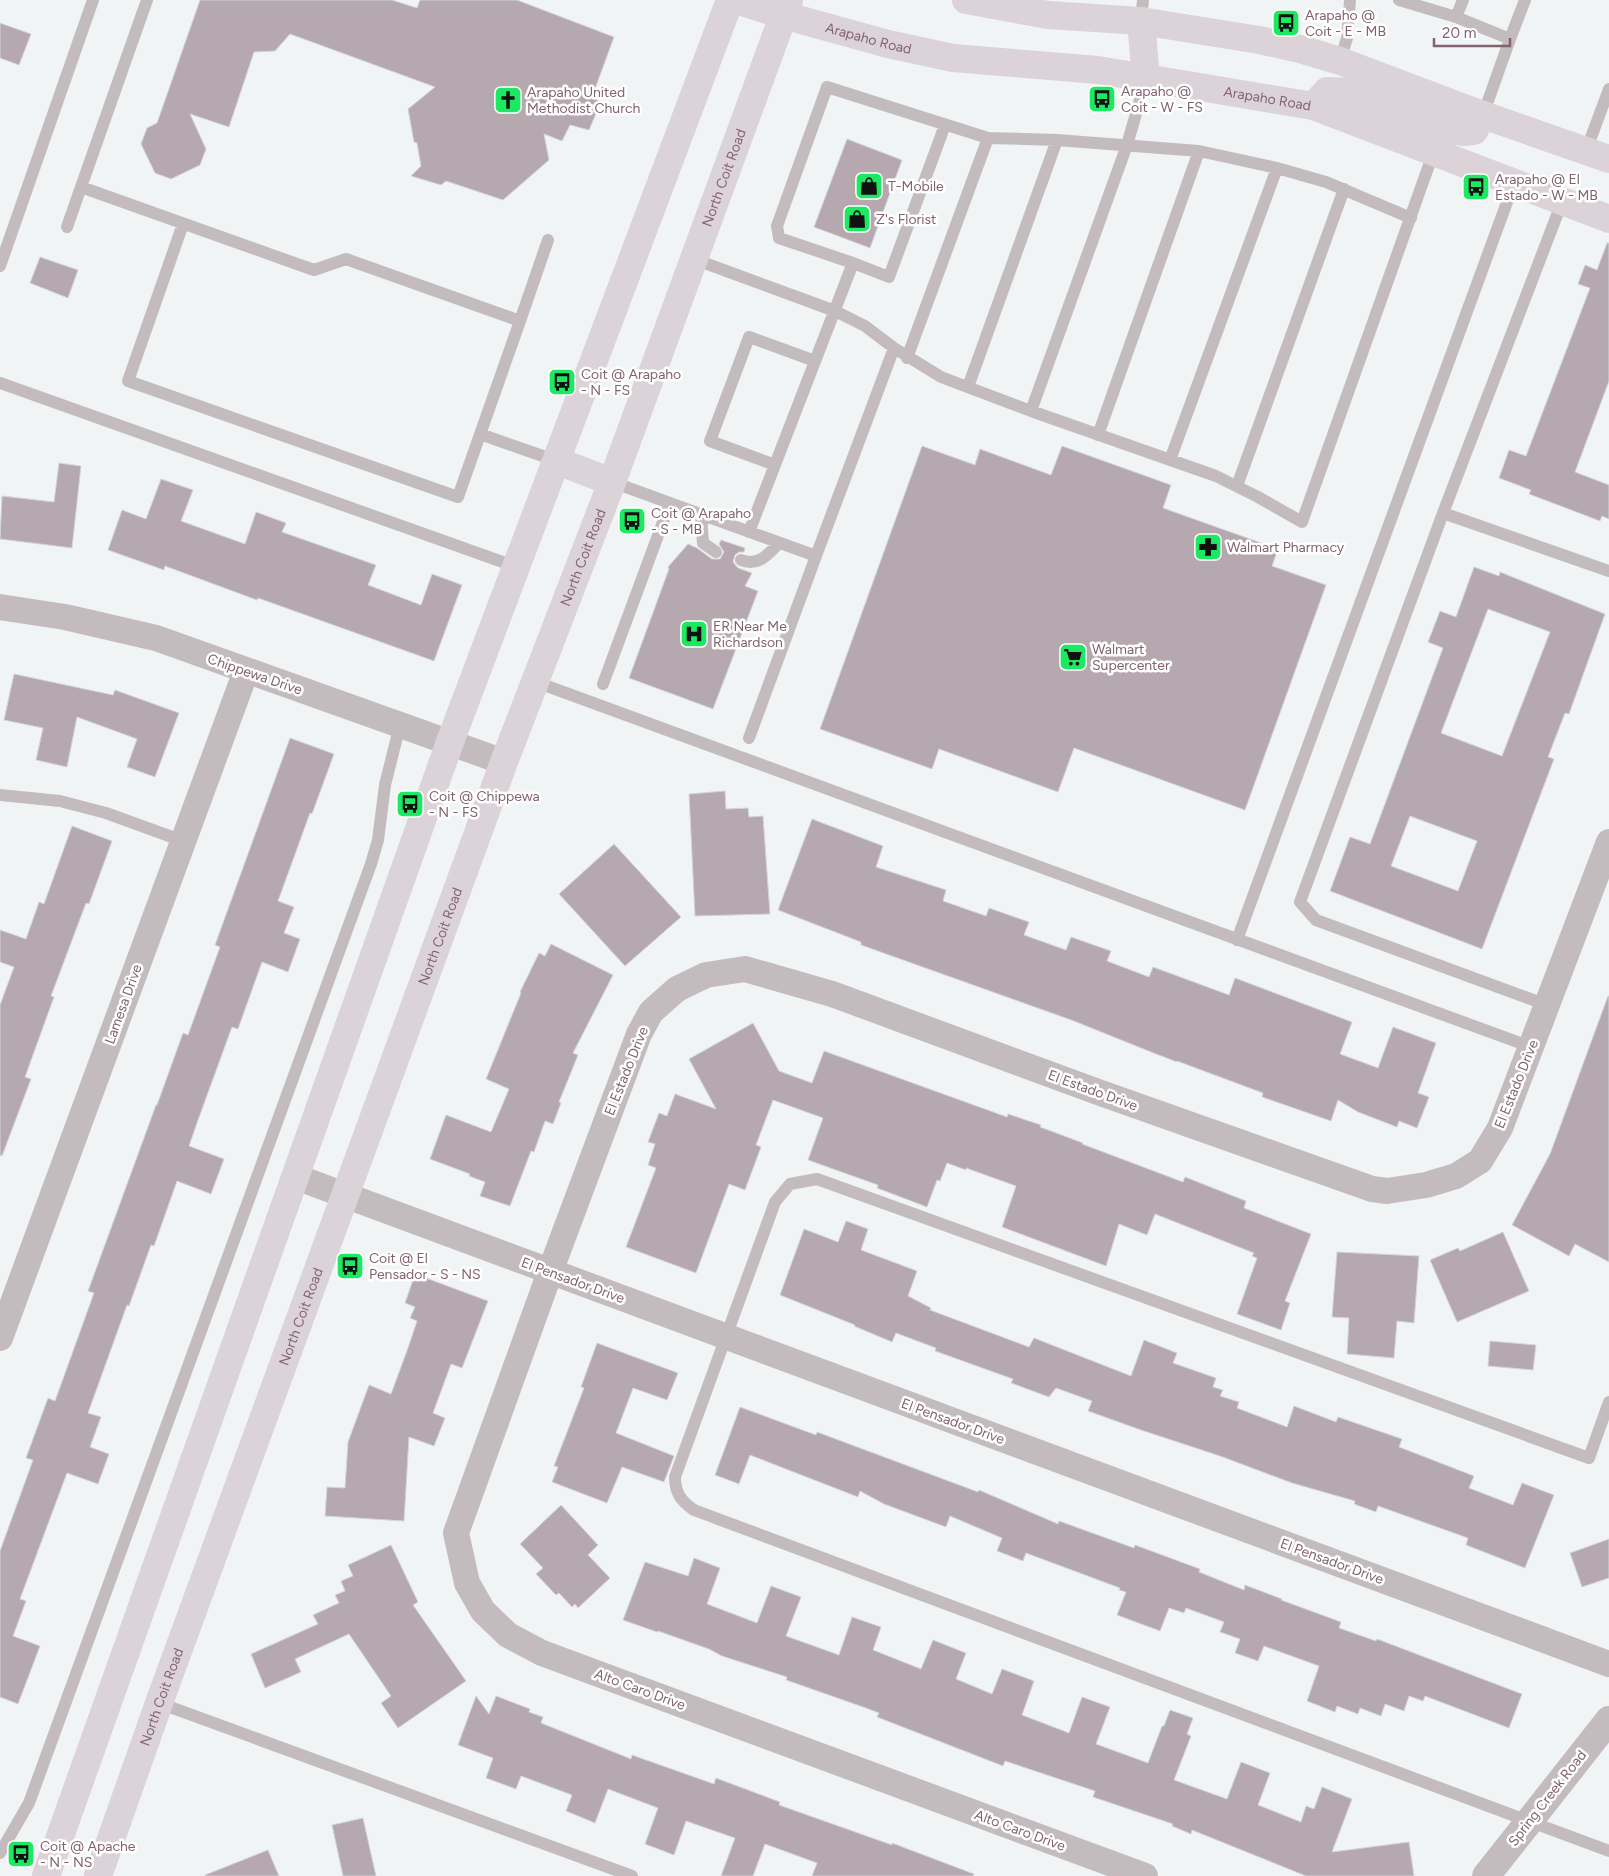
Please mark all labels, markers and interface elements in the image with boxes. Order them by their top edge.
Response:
place label: Arapaho @ Coit - E - MB [1305,7,1386,40]
bus stop icon: Arapaho @ Coit - E - MB [1271,8,1301,38]
scale bar [1434,15,1510,47]
street label: Arapaho Road [823,19,913,58]
text: 20 m [1442,24,1476,42]
place label: Arapaho @ Coit - W - FS [1121,83,1203,116]
street label: Arapaho Road [1222,83,1312,115]
place label: Arapaho United Methodist Church [527,84,640,117]
bus stop icon: Arapaho @ Coit - W - FS [1087,84,1117,114]
church icon: Arapaho United Methodist Church [493,85,523,115]
street label: North Coit Road [699,127,750,229]
shop icon: T-Mobile [854,171,884,201]
place label: Arapaho @ El Estado - W - MB [1495,171,1598,204]
bus stop icon: Arapaho @ El Estado - W - MB [1461,172,1491,202]
place label: T-Mobile [888,178,944,195]
shop icon: Z's Florist [842,204,872,234]
place label: Z's Florist [876,211,936,228]
place label: Coit @ Arapaho - N - FS [581,366,681,399]
bus stop icon: Coit @ Arapaho - N - FS [547,367,577,397]
place label: Coit @ Arapaho - S - MB [651,505,751,538]
bus stop icon: Coit @ Arapaho - S - MB [617,506,647,536]
street label: North Coit Road [557,507,610,609]
pharmacy icon: Walmart Pharmacy [1193,532,1223,562]
place label: Walmart Pharmacy [1227,539,1345,556]
place label: ER Near Me Richardson [713,618,787,651]
hospital icon: ER Near Me Richardson [679,619,709,649]
place label: Walmart Supercenter [1092,641,1170,674]
supermarket icon: Walmart Supercenter [1058,642,1088,672]
street label: Chippewa Drive [205,650,305,699]
place label: Coit @ Chippewa - N - FS [429,788,540,821]
bus stop icon: Coit @ Chippewa - N - FS [395,789,425,819]
street label: North Coit Road [415,885,466,988]
street label: Lamesa Drive [101,962,146,1046]
street label: El Estado Drive [601,1024,652,1118]
street label: El Estado Drive [1491,1037,1542,1131]
street label: El Estado Drive [1046,1066,1140,1115]
place label: Coit @ El Pensador - S - NS [369,1250,481,1283]
bus stop icon: Coit @ El Pensador - S - NS [335,1251,365,1281]
street label: El Pensador Drive [519,1254,627,1307]
street label: North Coit Road [275,1266,327,1368]
street label: El Pensador Drive [899,1395,1007,1448]
street label: El Pensador Drive [1278,1535,1386,1588]
street label: North Coit Road [137,1646,187,1748]
street label: Alto Caro Drive [592,1665,688,1714]
street label: Spring Creek Road [1505,1747,1590,1850]
street label: Alto Caro Drive [972,1806,1068,1855]
place label: Coit @ Apache - N - NS [40,1838,136,1871]
bus stop icon: Coit @ Apache - N - NS [6,1839,36,1869]

